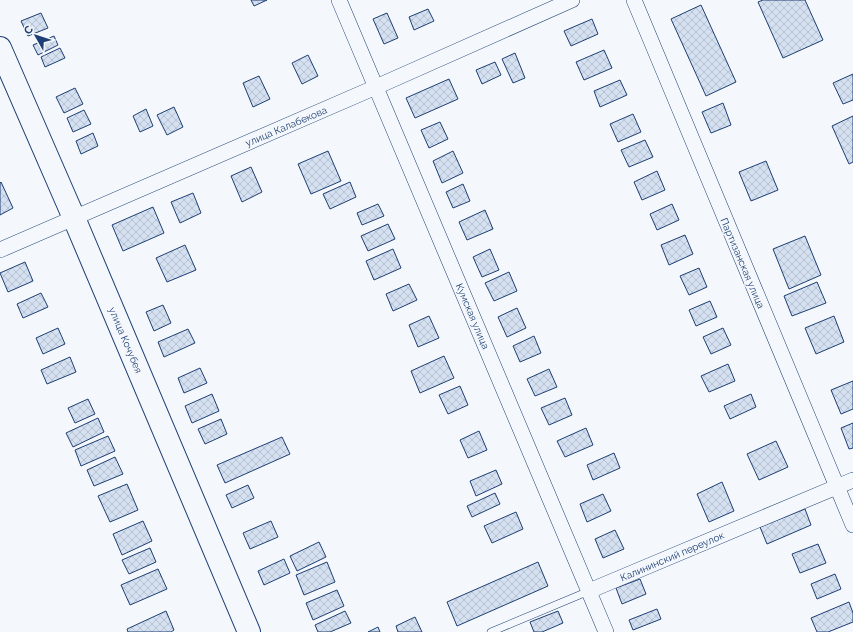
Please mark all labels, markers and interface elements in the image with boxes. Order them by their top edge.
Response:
north arrow [16,16,56,56]
text: С [21,23,36,37]
street label: улица Калабекова [244,104,329,149]
street label: Партизанская улица [718,216,767,310]
street label: Кумская улица [454,282,491,351]
street label: улица Кочубея [107,306,144,375]
street label: Калининский переулок [619,530,726,583]

